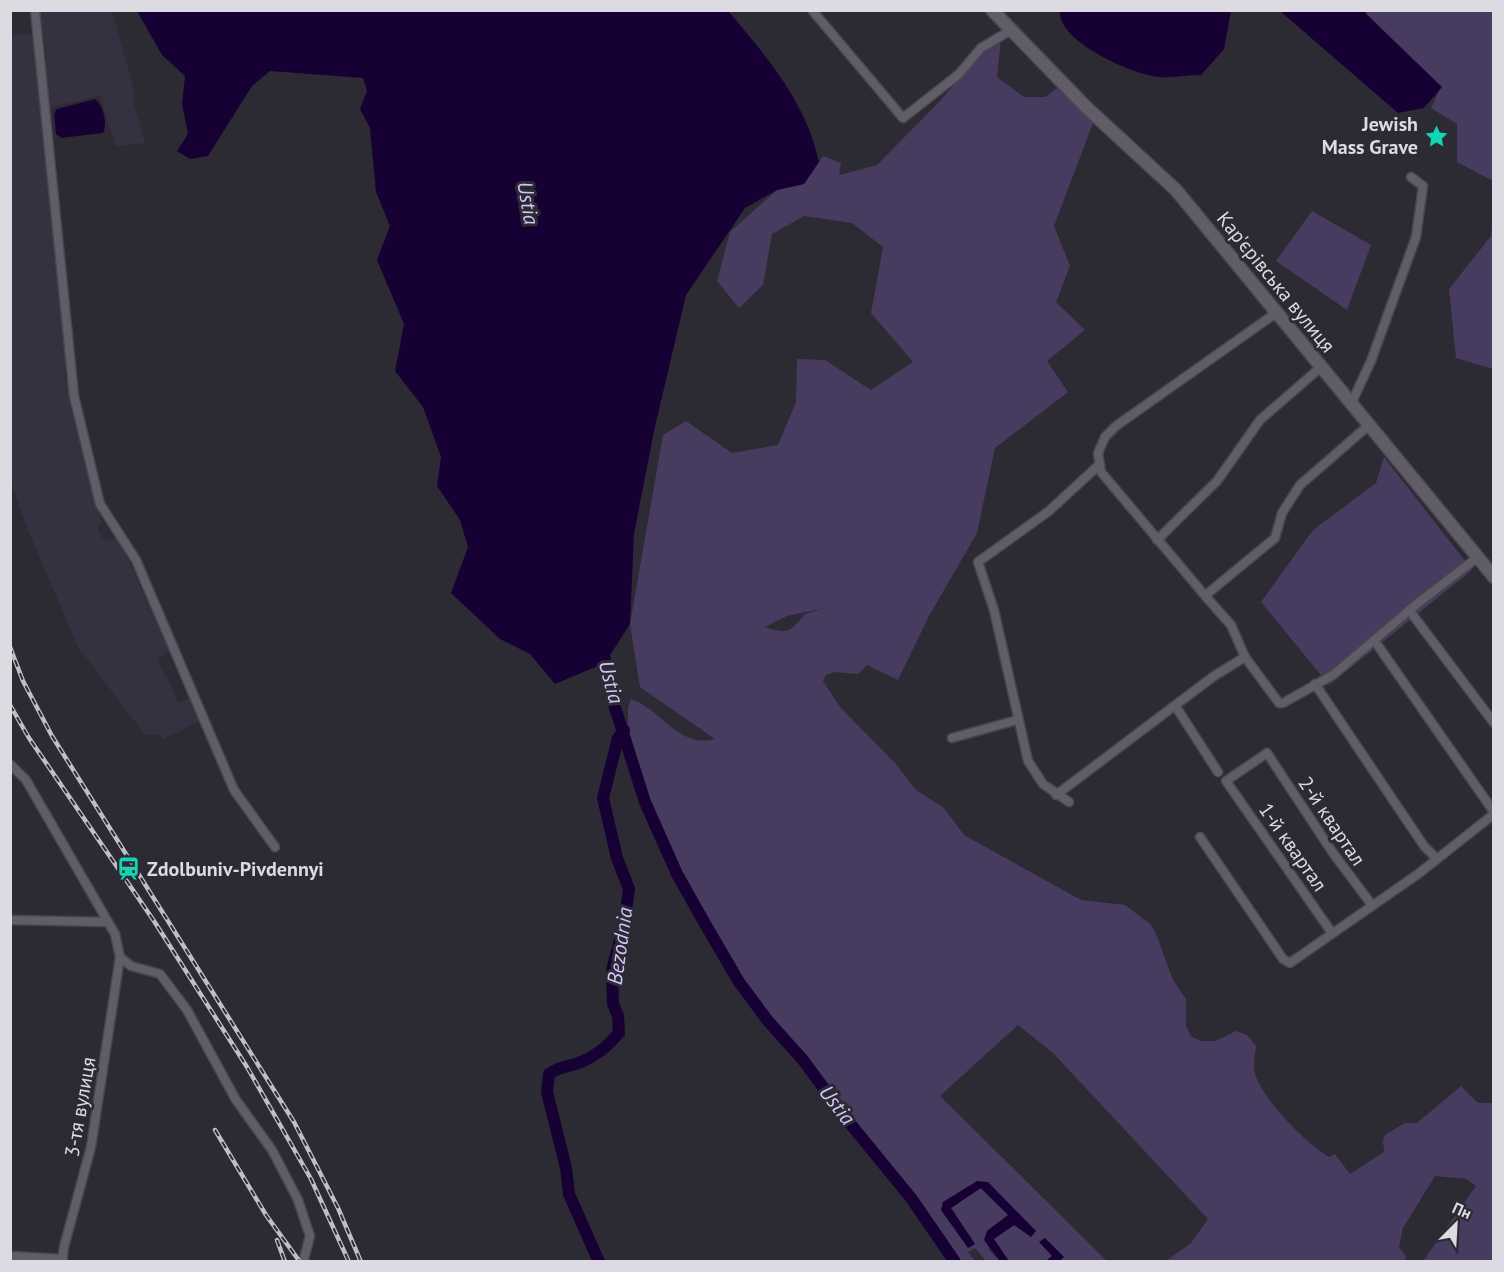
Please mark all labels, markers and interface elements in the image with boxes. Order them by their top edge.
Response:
place label: Jewish Mass Grave [1322,111,1418,160]
place icon: Jewish Mass Grave [1423,123,1449,149]
water label: Ustia [511,179,546,227]
street label: Кар'єрівська вулиця [1211,206,1341,358]
water label: Ustia [593,657,630,707]
street label: 2-й квартал [1293,771,1371,871]
street label: 1-й квартал [1253,798,1333,896]
station icon: Zdolbuniv-Pivdennyi [116,856,142,882]
place label: Zdolbuniv-Pivdennyi [147,856,324,882]
water label: Bezodnia [601,905,638,986]
street label: 3-тя вулиця [58,1055,102,1159]
water label: Ustia [813,1079,862,1131]
north arrow [1426,1194,1486,1254]
text: Пн [1449,1197,1475,1223]

